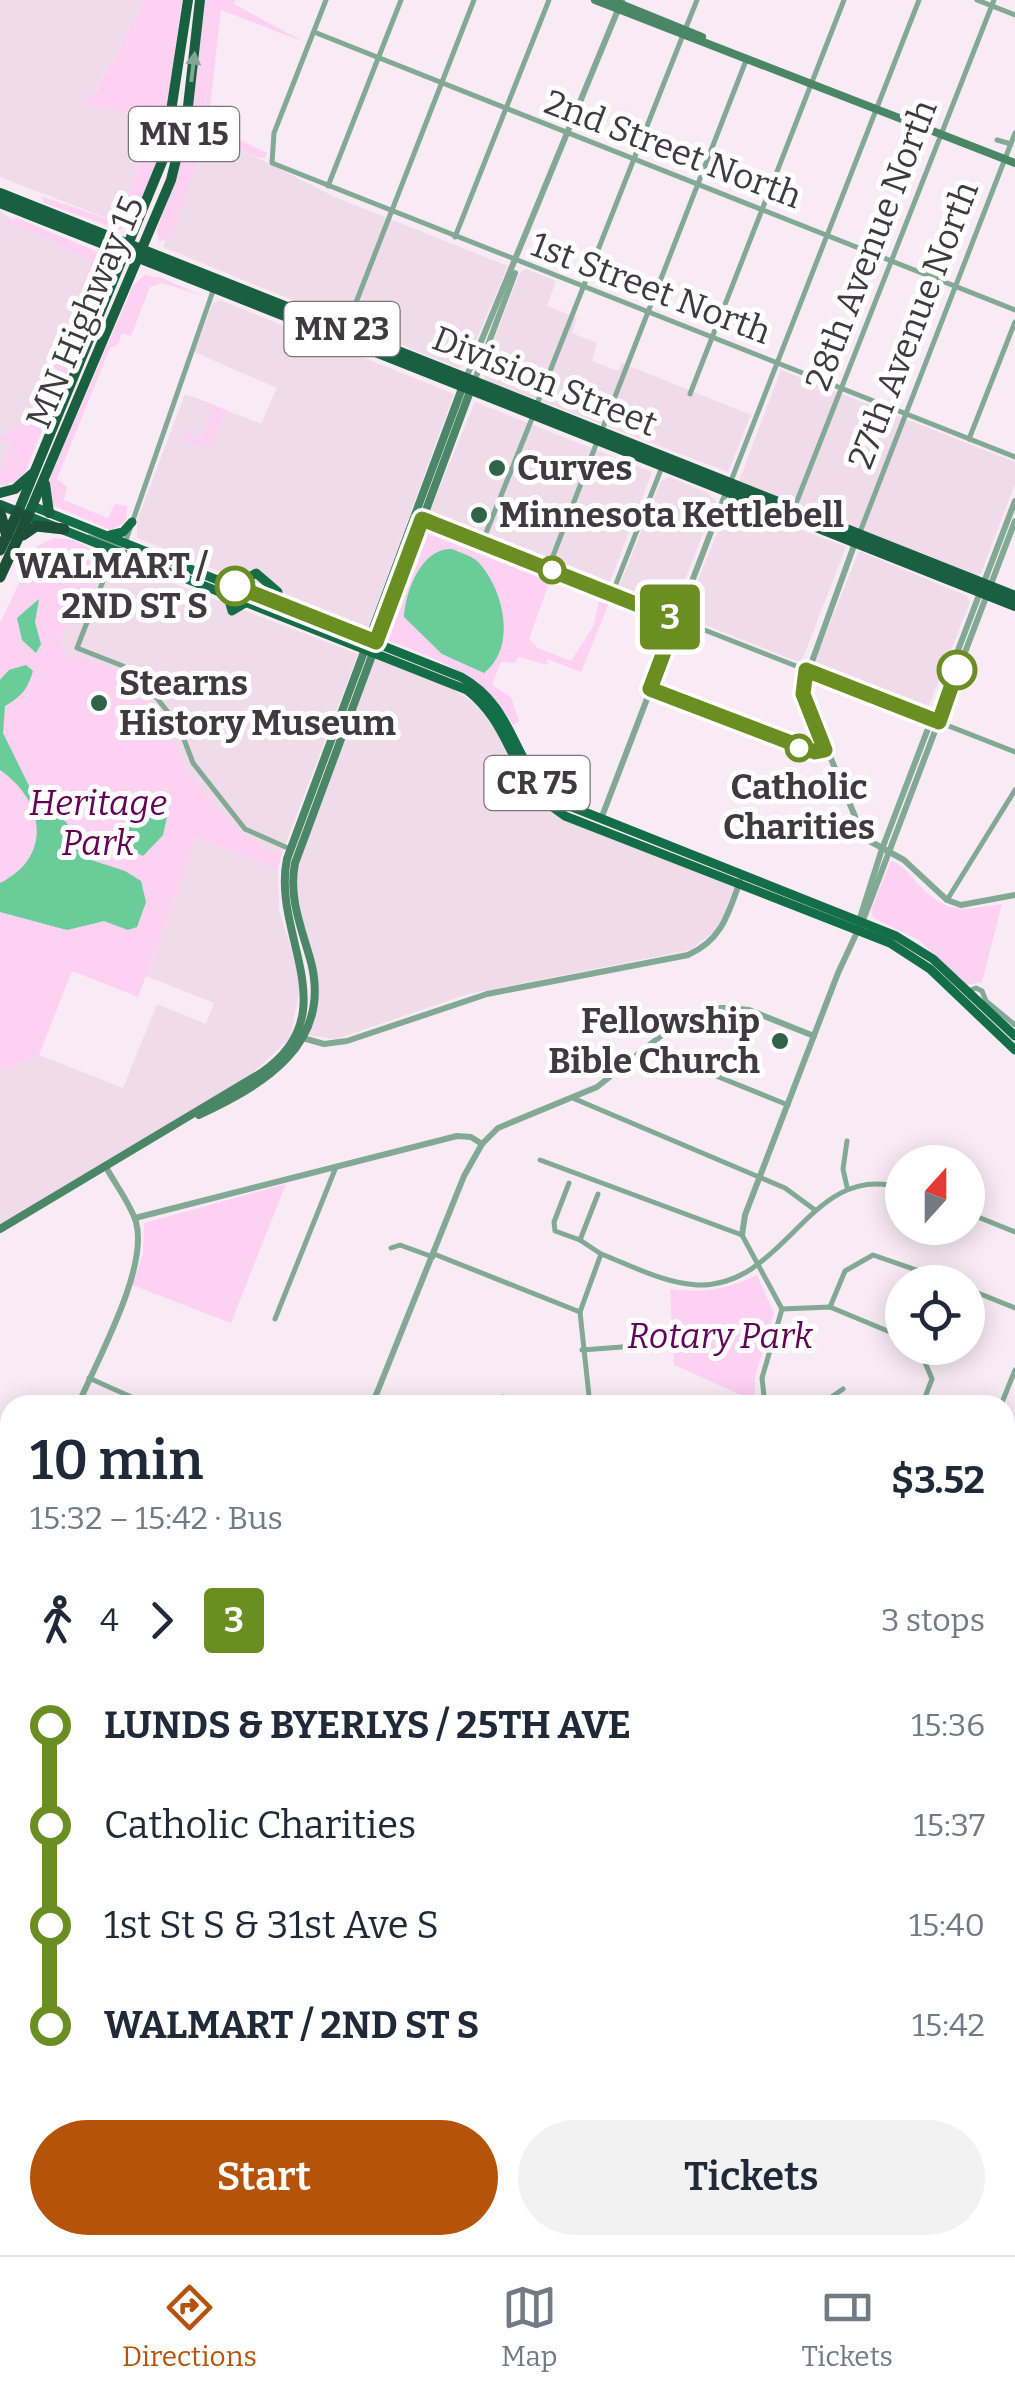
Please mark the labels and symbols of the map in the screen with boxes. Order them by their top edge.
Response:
one-way arrow [185,50,201,82]
street label: 2nd Street North [539,81,808,217]
street label: 28th Avenue North [796,94,946,396]
road number: MN 15 [129,107,239,161]
street label: 27th Avenue North [839,175,987,475]
street label: MN Highway 15 [17,190,153,434]
street label: 1st Street North [525,223,777,353]
road number: MN 23 [284,302,400,356]
street label: Division Street [427,317,664,445]
place label: Curves [517,447,633,489]
marker: Curves [486,457,508,479]
place label: Minnesota Kettlebell [499,494,844,536]
marker: Minnesota Kettlebell [468,504,490,526]
place label: WALMART / 2ND ST S [15,545,209,627]
unlabelled marker [539,557,565,583]
marker: WALMART / 2ND ST S [216,567,254,605]
line badge: 3 [638,584,702,650]
unlabelled marker [938,651,976,689]
place label: Stearns History Museum [119,662,396,744]
marker: Stearns History Museum [88,692,110,714]
marker: Catholic Charities [786,735,812,761]
road number: CR 75 [484,756,590,810]
place label: Catholic Charities [723,766,875,848]
park label: Heritage Park [29,782,167,864]
place label: Fellowship Bible Church [548,1000,760,1082]
marker: Fellowship Bible Church [769,1030,791,1052]
north arrow [885,1145,985,1245]
park label: Rotary Park [627,1315,814,1357]

